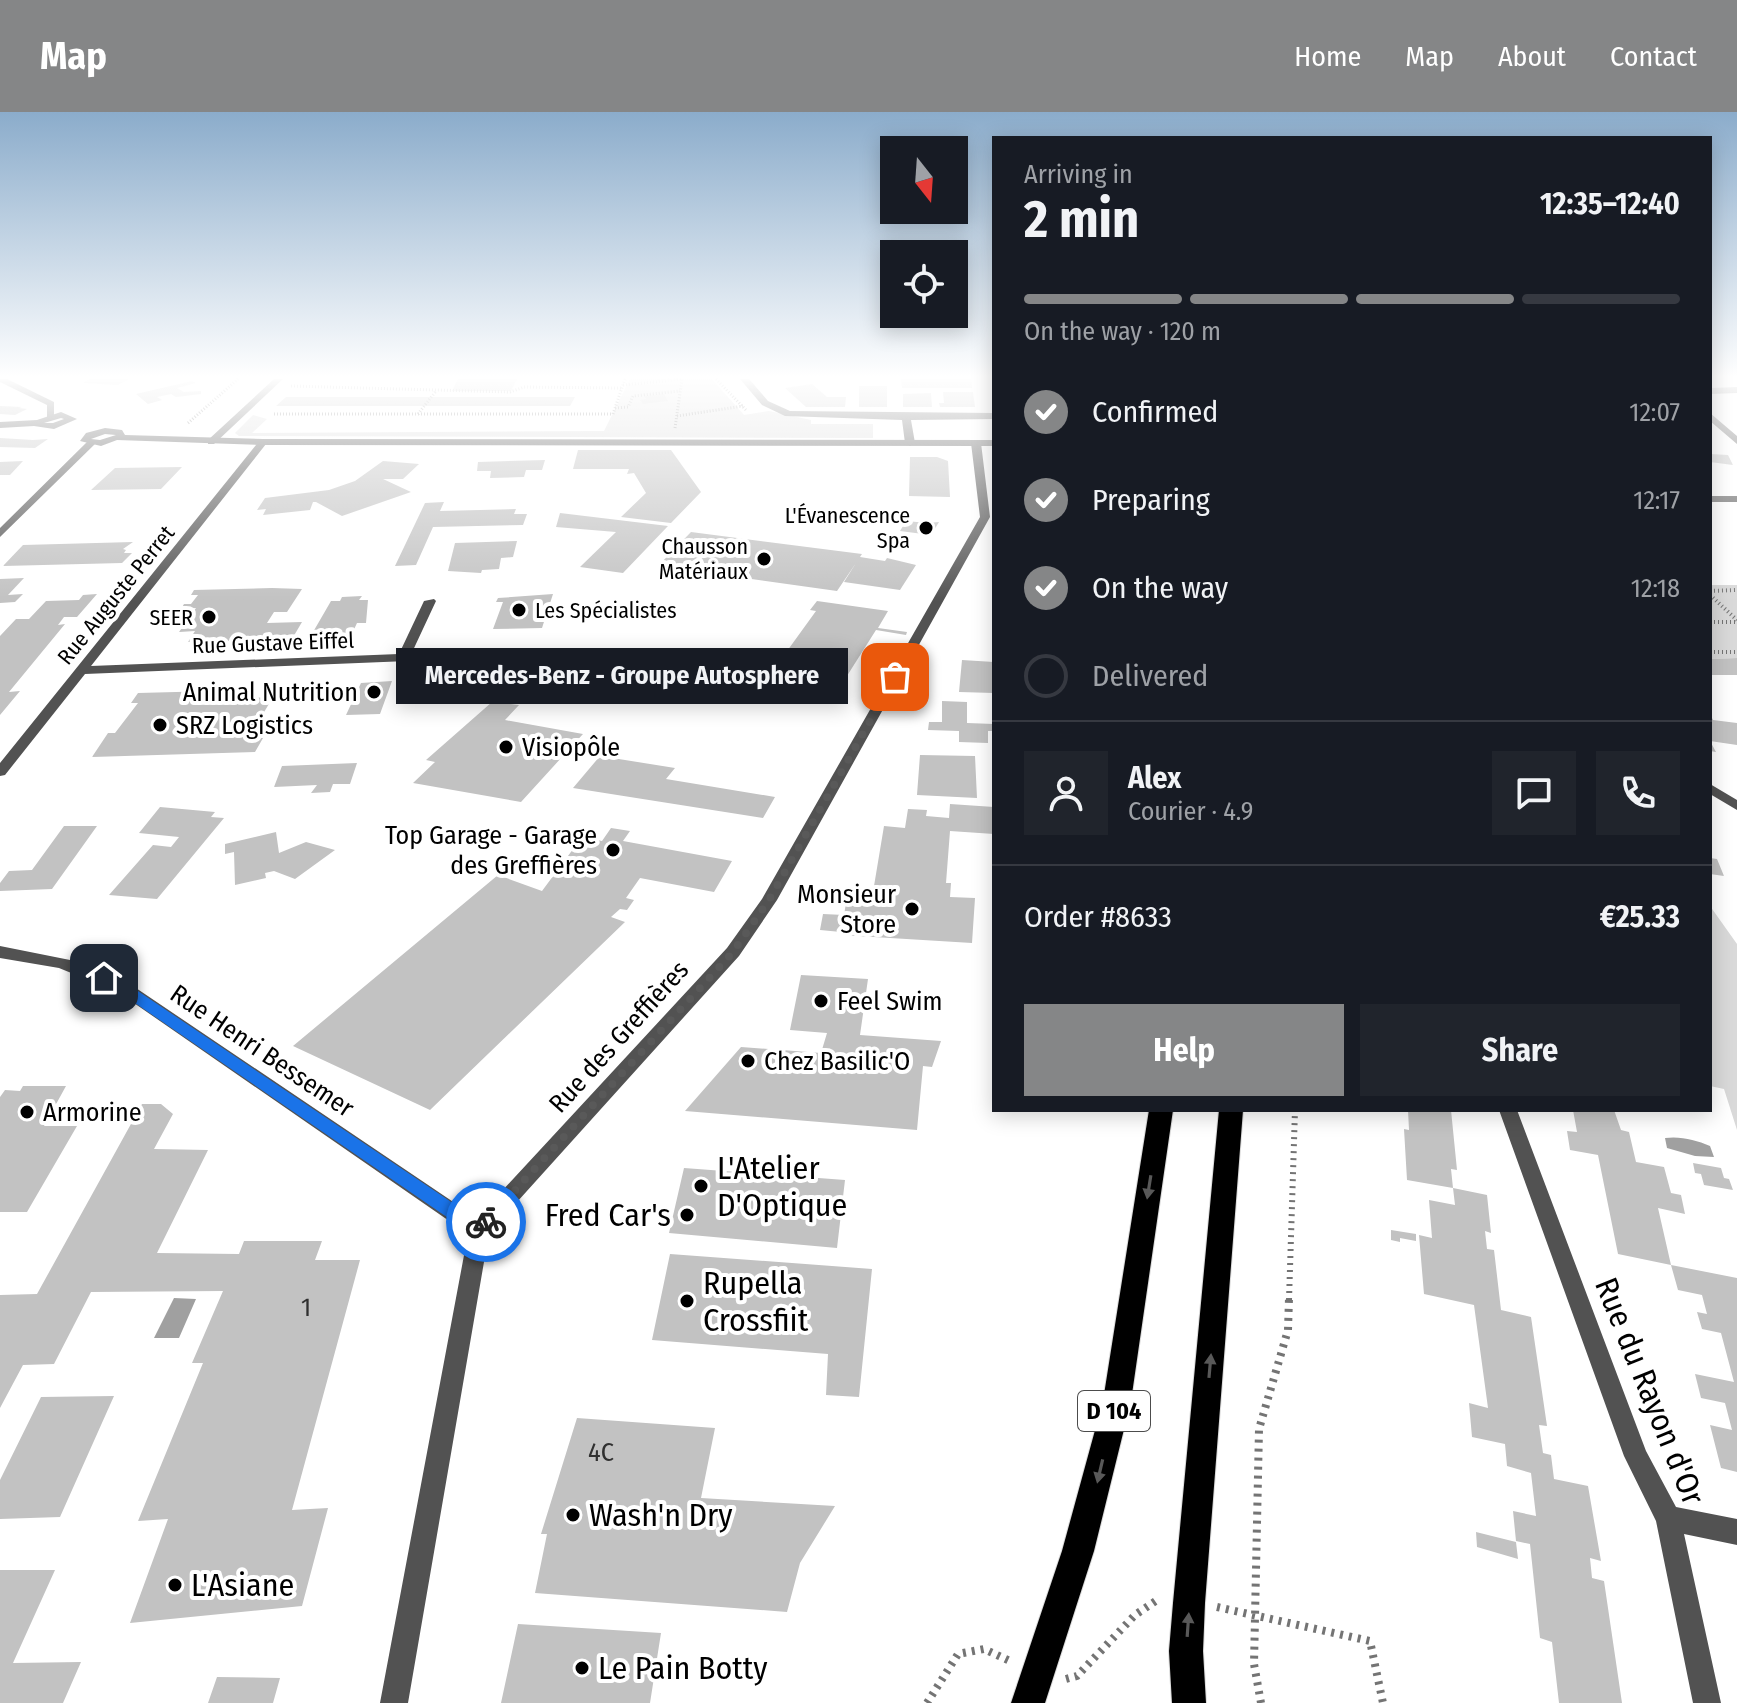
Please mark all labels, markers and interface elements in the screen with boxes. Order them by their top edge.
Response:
text: Map [40,33,107,79]
text: Home [1294,40,1361,73]
text: Map [1405,40,1454,73]
text: About [1498,40,1566,73]
text: Contact [1610,40,1697,73]
north arrow [880,136,968,224]
map controls [880,136,968,328]
text: Arriving in [1024,159,1133,190]
text: 12:35–12:40 [1540,186,1680,222]
text: 2 min [1024,188,1139,251]
button: locate [880,240,968,328]
text: On the way · 120 m [1024,316,1221,347]
icon: check [1024,390,1068,434]
text: Confirmed [1092,394,1218,430]
text: 12:07 [1629,397,1680,428]
icon: check [1024,478,1068,522]
text: Preparing [1092,482,1210,518]
text: 12:17 [1633,485,1680,516]
place label: L'Évanescence Spa [785,502,910,554]
street label: Rue Auguste Perret [52,519,181,670]
marker: L'Évanescence Spa [917,519,935,537]
place label: Chausson Matériaux [659,533,748,585]
marker: Chausson Matériaux [755,550,773,568]
icon: check [1024,566,1068,610]
text: On the way [1092,570,1228,606]
text: 12:18 [1631,573,1680,604]
place label: Les Spécialistes [535,597,677,624]
marker: Les Spécialistes [510,601,528,619]
place label: SEER [149,604,193,631]
marker: SEER [200,608,218,626]
street label: Rue Gustave Eiffel [192,627,355,659]
pin [861,643,929,711]
callout: Mercedes-Benz - Groupe Autosphere [395,649,847,705]
icon: bag [873,655,917,699]
text: Delivered [1092,658,1208,694]
text: Mercedes-Benz - Groupe Autosphere [425,660,819,691]
place label: Animal Nutrition [183,677,358,708]
marker: Animal Nutrition [365,683,383,701]
place label: SRZ Logistics [176,710,313,741]
marker: SRZ Logistics [151,716,169,734]
place label: Visiopôle [522,732,620,763]
marker: Visiopôle [497,738,515,756]
button: person [1024,751,1108,835]
button: chat [1492,751,1576,835]
button: phone [1596,751,1680,835]
text: Alex [1128,760,1181,796]
text: Courier · 4.9 [1128,796,1253,827]
place label: Top Garage - Garage des Greffières [385,820,597,881]
marker: Top Garage - Garage des Greffières [604,841,622,859]
place label: Monsieur Store [797,879,896,940]
text: Order #8633 [1024,899,1172,935]
text: €25.33 [1600,899,1680,935]
marker: Monsieur Store [903,900,921,918]
pin [70,944,138,1012]
street label: Rue des Greffières [543,955,695,1119]
icon: home [82,956,126,1000]
street label: Rue Henri Bessemer [164,978,360,1124]
place label: Feel Swim [837,986,943,1017]
marker: Feel Swim [812,992,830,1010]
button: Help [1024,1004,1344,1096]
button: Share [1360,1004,1680,1096]
place label: Chez Basilic'O [764,1046,910,1077]
marker: Chez Basilic'O [739,1052,757,1070]
place label: Armorine [43,1097,142,1128]
marker: Armorine [18,1103,36,1121]
place label: L'Atelier D'Optique [717,1149,847,1224]
one-way arrow [1142,1175,1155,1200]
marker: L'Atelier D'Optique [692,1177,710,1195]
courier [446,1182,526,1262]
place label: Fred Car's [545,1196,671,1234]
icon: bike [464,1200,508,1244]
marker: Fred Car's [678,1206,696,1224]
place label: Rupella Crossfiit [703,1264,809,1339]
street label: Rue du Rayon d'Or [1587,1272,1713,1510]
house number: 1 [301,1292,311,1323]
marker: Rupella Crossfiit [678,1292,696,1310]
one-way arrow [1204,1353,1217,1378]
road number: D 104 [1078,1391,1150,1431]
house number: 4C [588,1437,614,1468]
one-way arrow [1093,1458,1106,1483]
place label: Wash'n Dry [589,1496,733,1534]
marker: Wash'n Dry [564,1506,582,1524]
place label: L'Asiane [191,1566,294,1604]
marker: L'Asiane [166,1576,184,1594]
one-way arrow [1182,1612,1195,1637]
place label: Le Pain Botty [598,1649,768,1687]
marker: Le Pain Botty [573,1659,591,1677]

